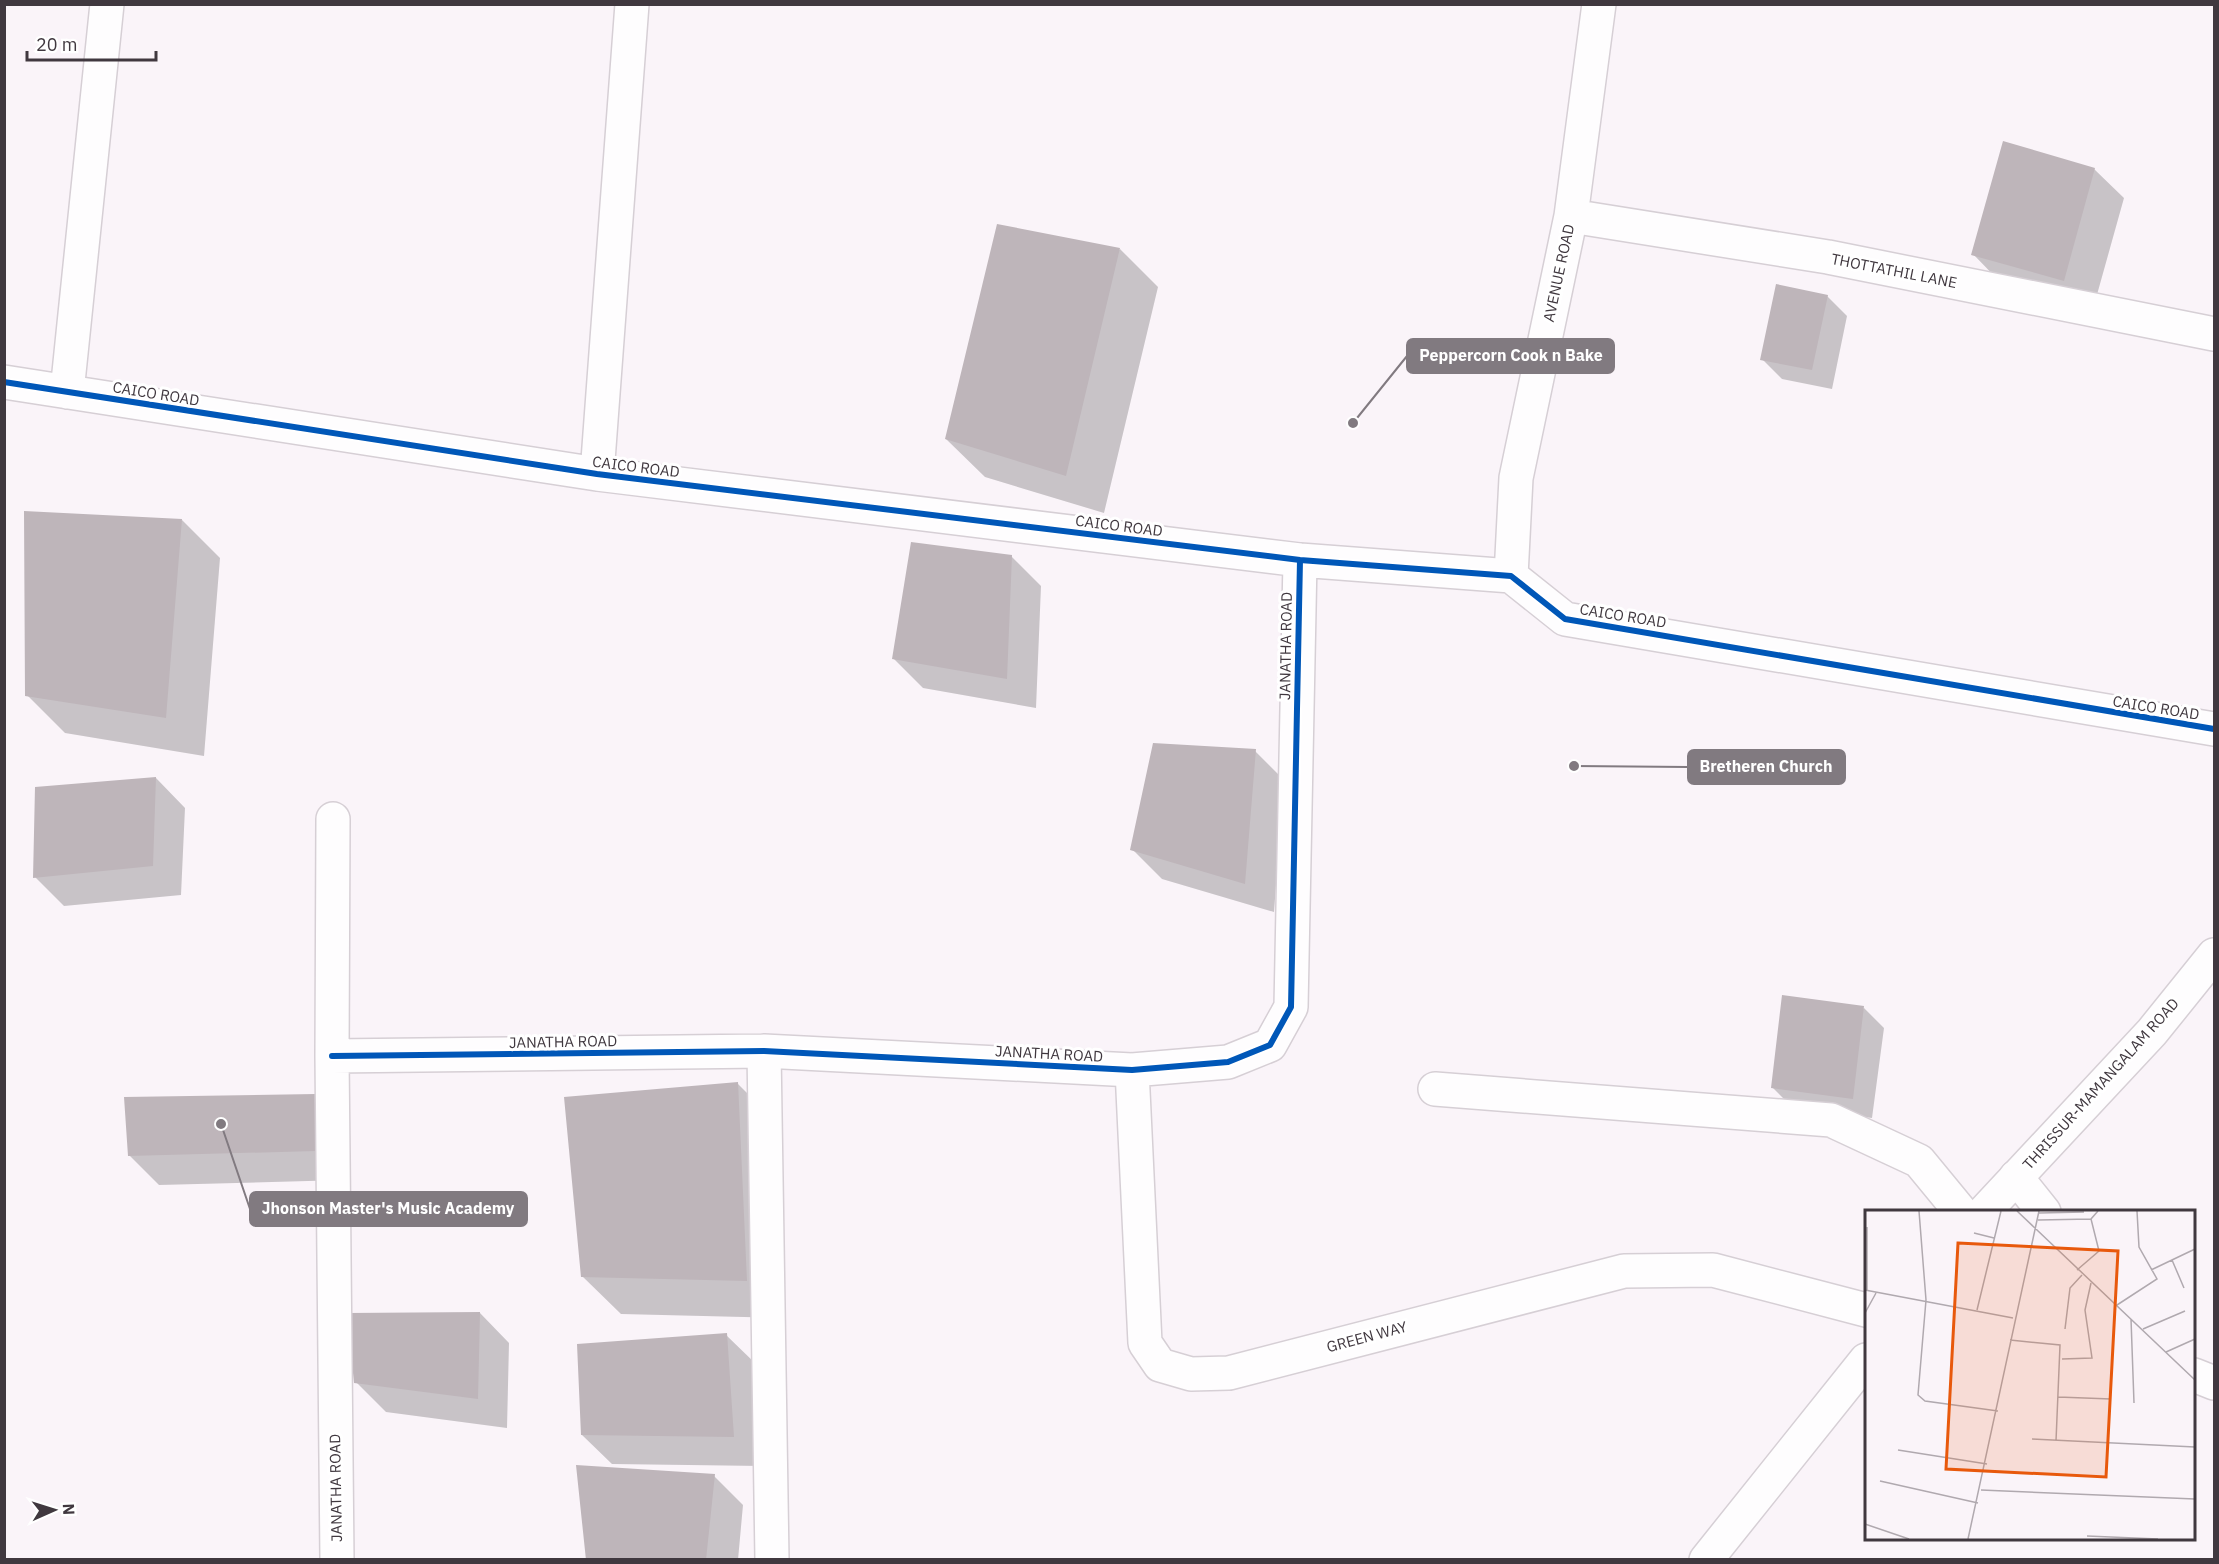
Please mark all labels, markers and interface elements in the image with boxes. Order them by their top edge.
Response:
scale bar [27,24,156,62]
text: 20 m [36,33,78,56]
street label: AVENUE ROAD [1539,222,1578,324]
street label: THOTTATHIL LANE [1830,249,1959,292]
callout: Peppercorn Cook n Bake [1407,339,1614,373]
text: Peppercorn Cook n Bake [1419,345,1603,365]
street label: CAICO ROAD [111,377,201,410]
street label: CAICO ROAD [591,452,681,481]
street label: CAICO ROAD [1074,511,1164,540]
street label: JANATHA ROAD [1275,592,1296,700]
street label: CAICO ROAD [1578,599,1668,632]
street label: CAICO ROAD [2111,691,2201,724]
callout: Bretheren Church [1688,750,1845,784]
text: Bretheren Church [1699,756,1833,776]
street label: THRISSUR-MAMANGALAM ROAD [2018,994,2183,1173]
street label: JANATHA ROAD [509,1031,617,1052]
street label: JANATHA ROAD [994,1041,1104,1066]
callout: Jhonson Master's Music Academy [250,1192,527,1226]
text: Jhonson Master's Music Academy [262,1198,515,1218]
inset map [1865,1210,2195,1540]
street label: GREEN WAY [1324,1317,1409,1356]
street label: JANATHA ROAD [325,1434,346,1542]
north arrow [24,1480,84,1540]
text: N [59,1503,79,1516]

